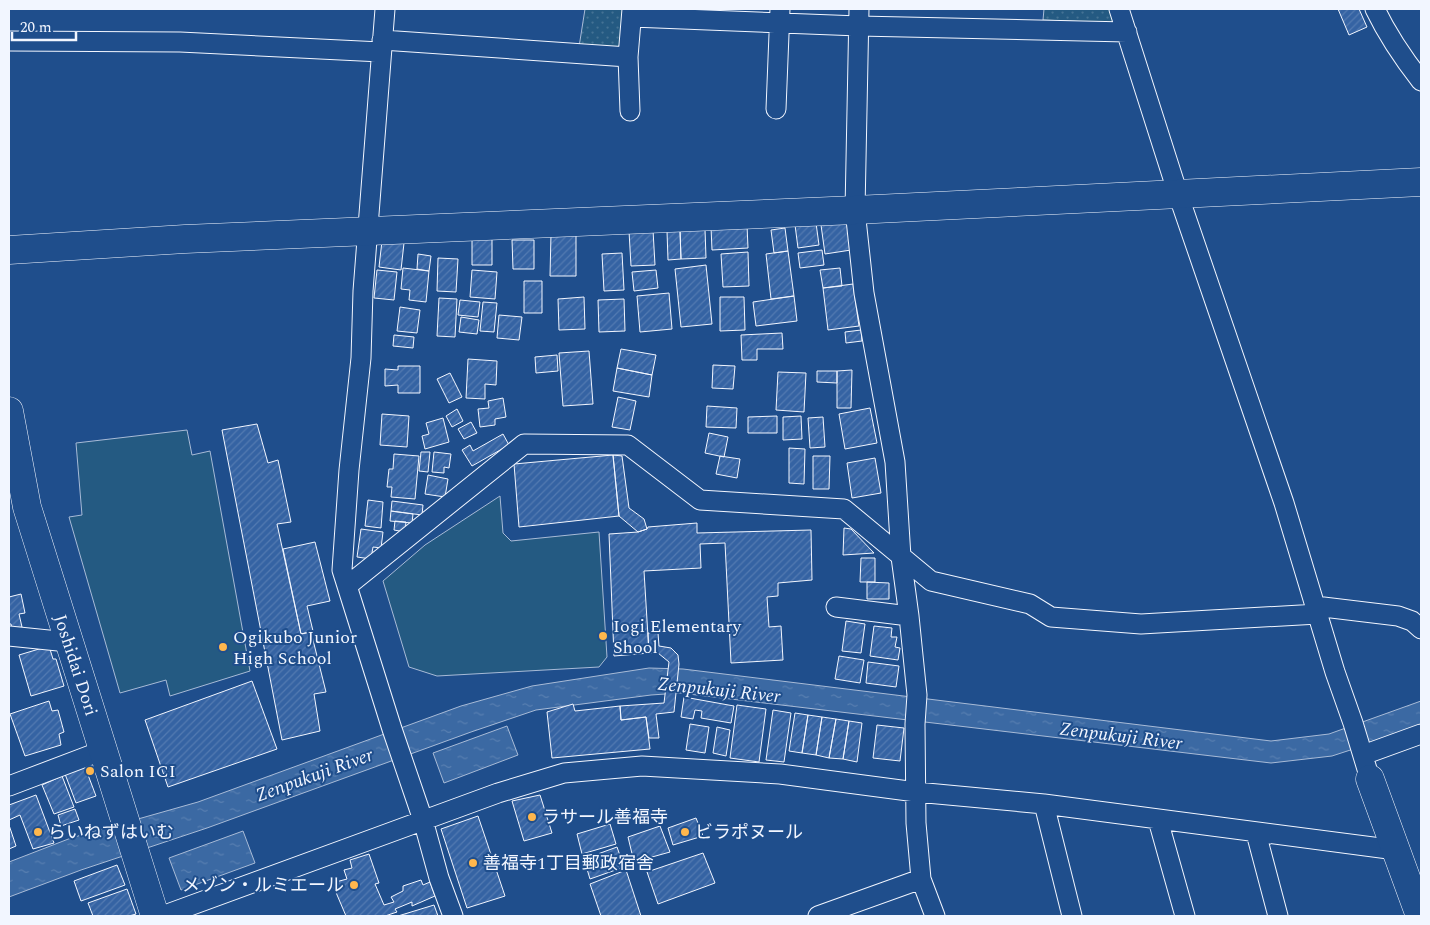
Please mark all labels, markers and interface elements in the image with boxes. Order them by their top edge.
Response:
scale bar [12,10,76,42]
text: 20 m [20,16,52,39]
street label: Joshidai Dori [46,611,105,720]
place label: Iogi Elementary Shool [613,613,742,661]
place label: Ogikubo Junior High School [233,624,357,672]
marker: Iogi Elementary Shool [597,630,609,642]
marker: Ogikubo Junior High School [217,641,229,653]
water label: Zenpukuji River [656,670,782,711]
water label: Zenpukuji River [1058,715,1184,758]
water label: Zenpukuji River [251,740,378,810]
place label: Salon ICI [100,758,176,785]
marker: Salon ICI [84,765,96,777]
place label: ラサール善福寺 [542,804,668,831]
marker: ラサール善福寺 [526,811,538,823]
place label: らいねずはいむ [48,819,174,846]
place label: ビラポヌール [695,819,803,846]
marker: らいねずはいむ [32,826,44,838]
marker: ビラポヌール [679,826,691,838]
place label: 善福寺1丁目郵政宿舎 [483,850,654,877]
marker: 善福寺1丁目郵政宿舎 [467,857,479,869]
place label: メゾン・ルミエール [182,872,344,899]
marker: メゾン・ルミエール [348,879,360,891]

